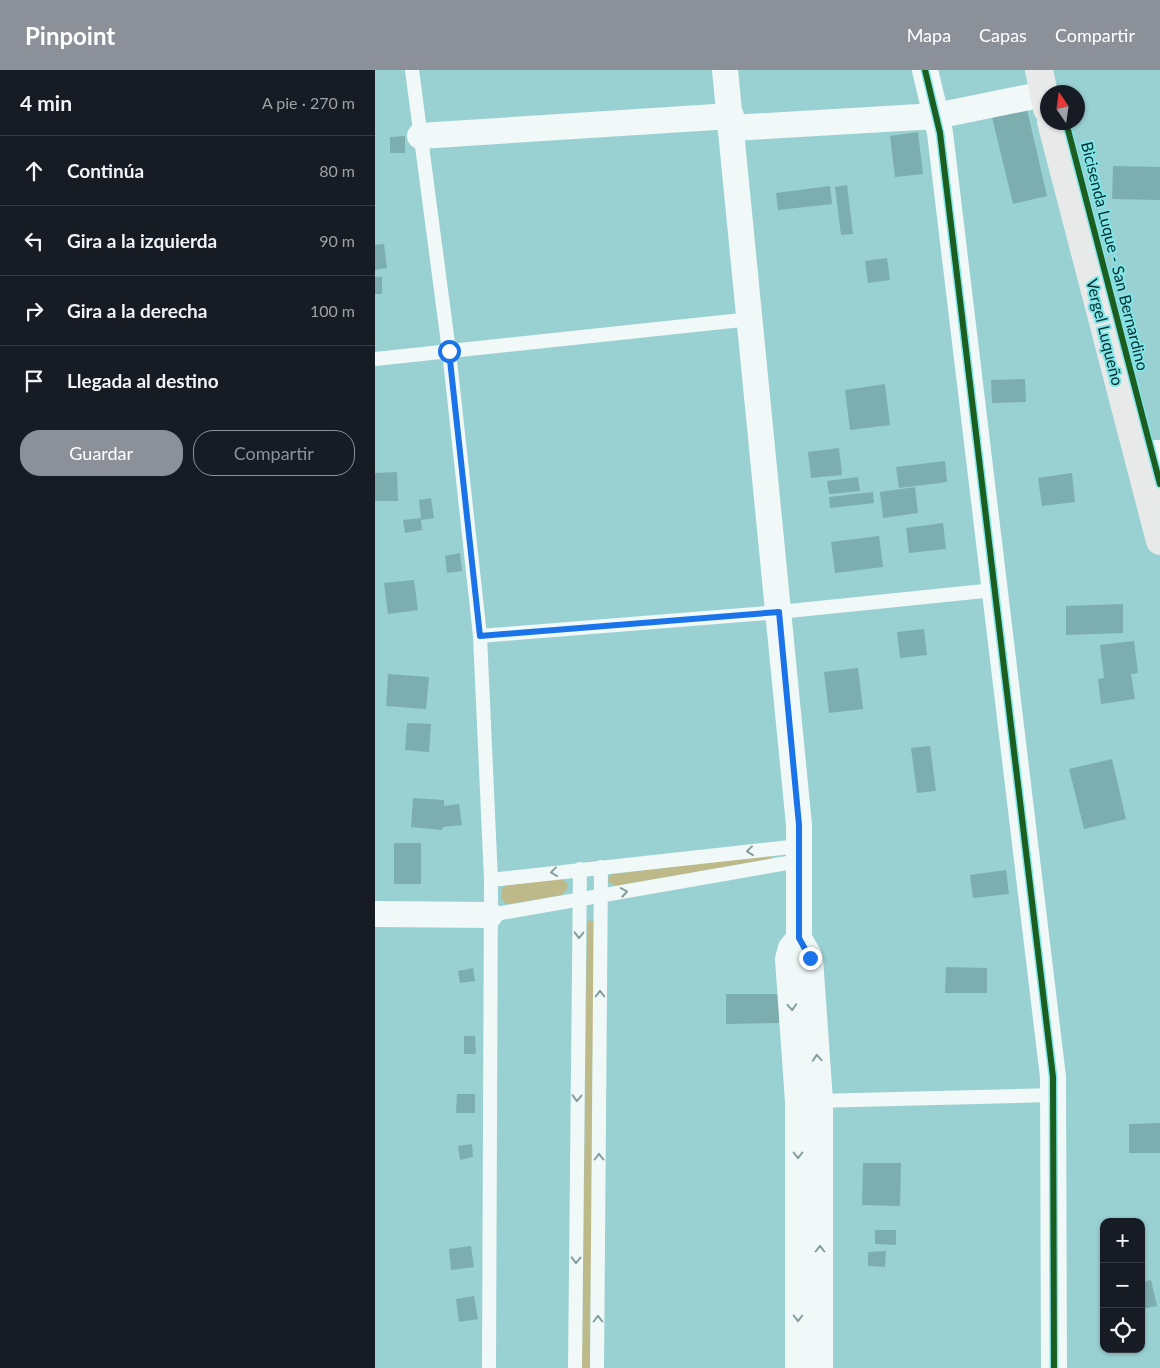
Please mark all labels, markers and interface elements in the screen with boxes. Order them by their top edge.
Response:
text: Pinpoint [25,21,115,50]
text: Mapa [907,24,951,46]
text: Capas [979,24,1027,46]
text: Compartir [1055,24,1135,46]
north arrow [1040,85,1085,130]
text: 4 min [20,90,72,115]
text: A pie · 270 m [262,93,355,112]
street label: Bicisenda Luque - San Bernardino [1078,139,1153,372]
icon: ahead [20,157,48,185]
text: Continúa [67,159,144,182]
text: 80 m [319,161,355,180]
icon: left [20,227,48,255]
text: Gira a la izquierda [67,229,217,252]
text: 90 m [319,231,355,250]
street label: Vergel Luqueño [1083,277,1128,387]
icon: right [20,297,48,325]
text: Gira a la derecha [67,299,207,322]
text: 100 m [310,301,355,320]
route start [438,340,461,363]
icon: arrive [20,367,48,395]
text: Llegada al destino [67,369,219,392]
button: Guardar [20,430,183,476]
button: Compartir [193,430,355,476]
one-way arrow [746,845,754,856]
one-way arrow [550,866,558,877]
one-way arrow [620,887,629,897]
one-way arrow [574,932,584,940]
route end [799,947,822,970]
one-way arrow [595,990,605,998]
one-way arrow [786,1004,797,1012]
one-way arrow [812,1054,823,1062]
one-way arrow [572,1094,582,1102]
one-way arrow [793,1152,803,1160]
one-way arrow [594,1153,604,1160]
map controls [1100,1218,1145,1353]
button: + [1100,1218,1145,1263]
one-way arrow [815,1245,825,1253]
one-way arrow [571,1257,581,1265]
button: − [1100,1263,1145,1308]
button: locate [1100,1308,1145,1353]
one-way arrow [793,1314,803,1322]
one-way arrow [593,1315,603,1323]

